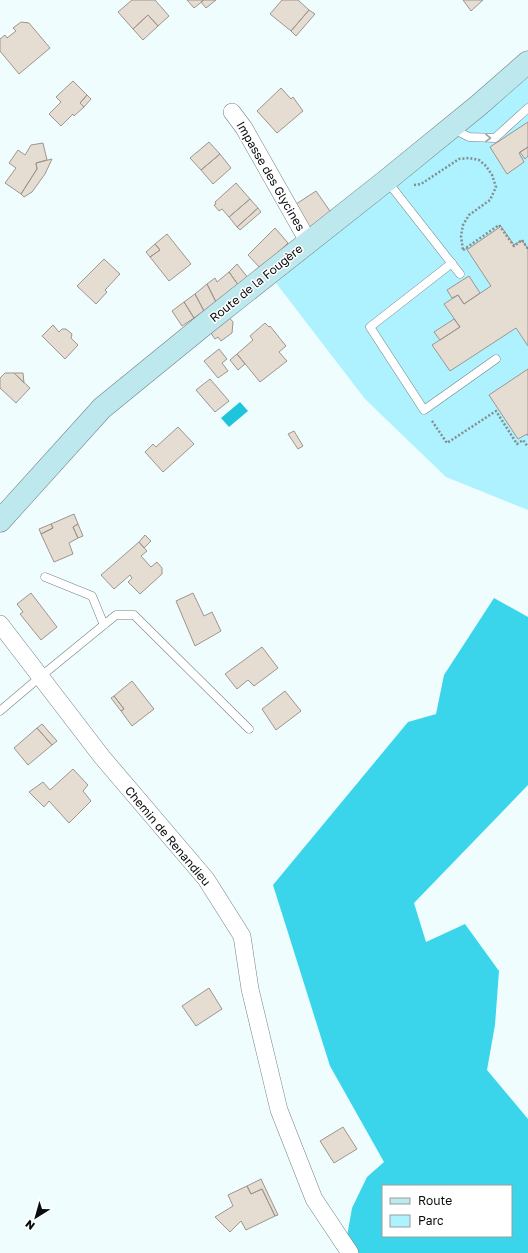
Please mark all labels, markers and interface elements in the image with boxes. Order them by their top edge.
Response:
street label: Impasse des Glycines [234,119,308,233]
one-way arrow [485,133,491,142]
street label: Route de la Fougère [206,241,306,325]
street label: Chemin de Renandieu [122,783,214,889]
legend [382,1185,512,1237]
text: Route [418,1193,452,1208]
north arrow [16,1197,56,1237]
text: Parc [418,1213,444,1228]
text: N [22,1218,37,1233]

